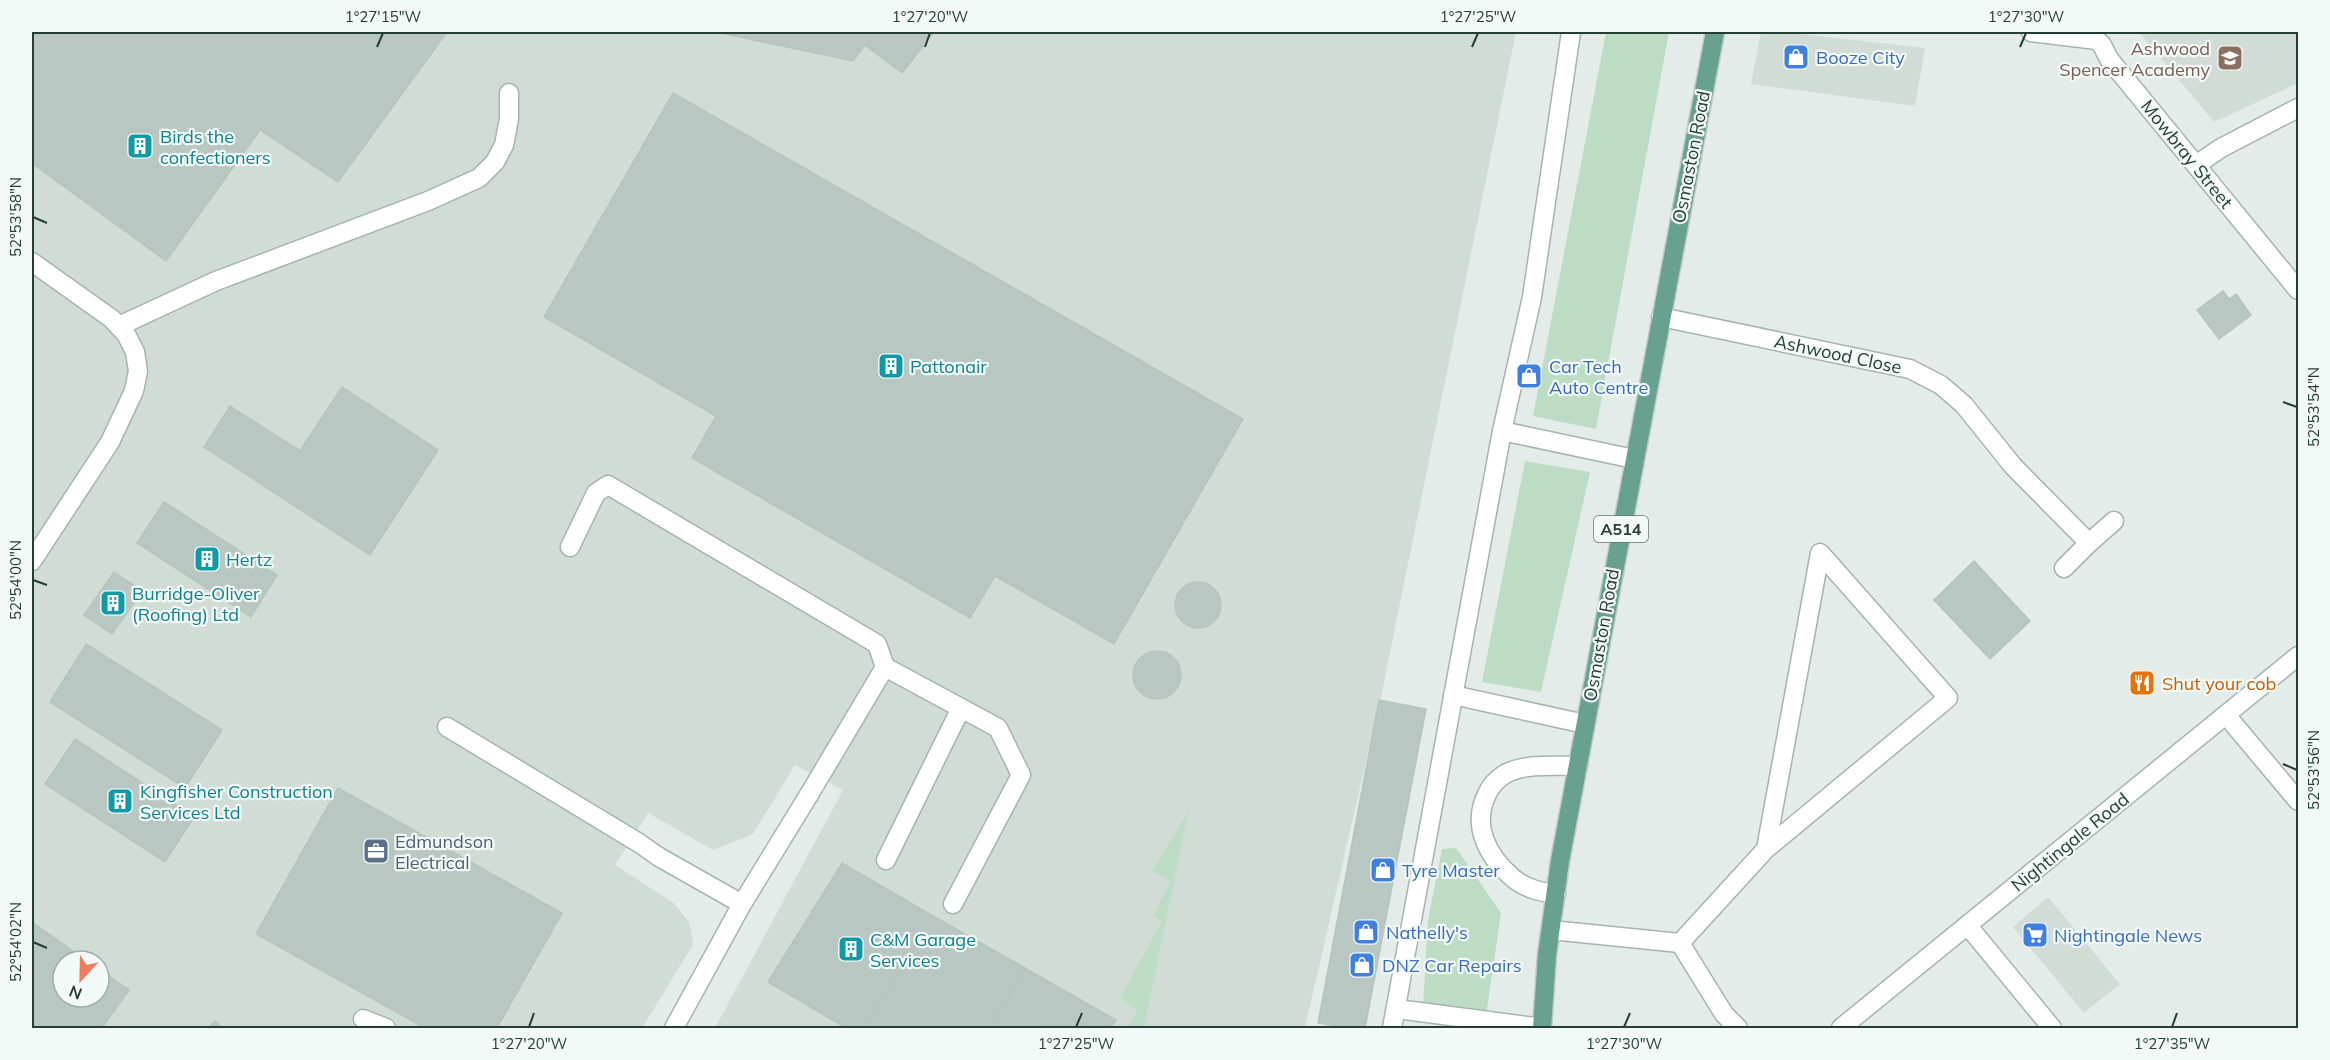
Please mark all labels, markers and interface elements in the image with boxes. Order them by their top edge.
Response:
text: 1°27'15"W [345,7,422,26]
text: 1°27'20"W [892,7,969,26]
text: 1°27'25"W [1440,7,1517,26]
text: 1°27'30"W [1988,7,2065,26]
place label: Ashwood Spencer Academy [2059,37,2210,81]
shop icon: Booze City [1781,42,1811,72]
school or university icon: Ashwood Spencer Academy [2215,43,2245,73]
place label: Booze City [1816,46,1905,69]
street label: Osmaston Road [1667,89,1715,225]
street label: Mowbray Street [2136,95,2238,213]
place label: Birds the confectioners [160,125,271,169]
building icon: Birds the confectioners [125,131,155,161]
text: 52°53'58"N [6,177,25,257]
street label: Ashwood Close [1772,329,1904,379]
building icon: Pattonair [876,351,906,381]
place label: Pattonair [910,355,987,378]
place label: Car Tech Auto Centre [1549,355,1648,399]
shop icon: Car Tech Auto Centre [1514,361,1544,391]
text: 52°53'54"N [2304,367,2323,447]
road number: A514 [1594,516,1648,542]
text: 52°54'00"N [6,540,25,620]
building icon: Hertz [192,544,222,574]
place label: Hertz [226,548,272,571]
street label: Osmaston Road [1578,567,1624,703]
place label: Burridge-Oliver (Roofing) Ltd [132,582,260,626]
building icon: Burridge-Oliver (Roofing) Ltd [98,588,128,618]
restaurant icon: Shut your cob [2127,668,2157,698]
place label: Shut your cob [2162,672,2276,695]
text: 52°53'56"N [2304,730,2323,810]
place label: Kingfisher Construction Services Ltd [140,780,333,824]
building icon: Kingfisher Construction Services Ltd [105,786,135,816]
street label: Nightingale Road [2006,787,2134,897]
place label: Edmundson Electrical [395,830,494,874]
office icon: Edmundson Electrical [361,836,391,866]
shop icon: Tyre Master [1368,855,1398,885]
place label: Tyre Master [1402,859,1500,882]
text: 52°54'02"N [6,902,25,982]
shop icon: Nathelly's [1351,917,1381,947]
supermarket icon: Nightingale News [2020,920,2050,950]
place label: Nathelly's [1386,921,1468,944]
place label: Nightingale News [2054,924,2202,947]
place label: C&M Garage Services [870,928,976,972]
building icon: C&M Garage Services [836,934,866,964]
north arrow [51,949,111,1009]
shop icon: DNZ Car Repairs [1347,950,1377,980]
place label: DNZ Car Repairs [1382,954,1522,977]
text: N [66,981,85,1004]
text: 1°27'20"W [491,1034,568,1053]
text: 1°27'25"W [1038,1034,1115,1053]
text: 1°27'30"W [1586,1034,1663,1053]
text: 1°27'35"W [2134,1034,2211,1053]

